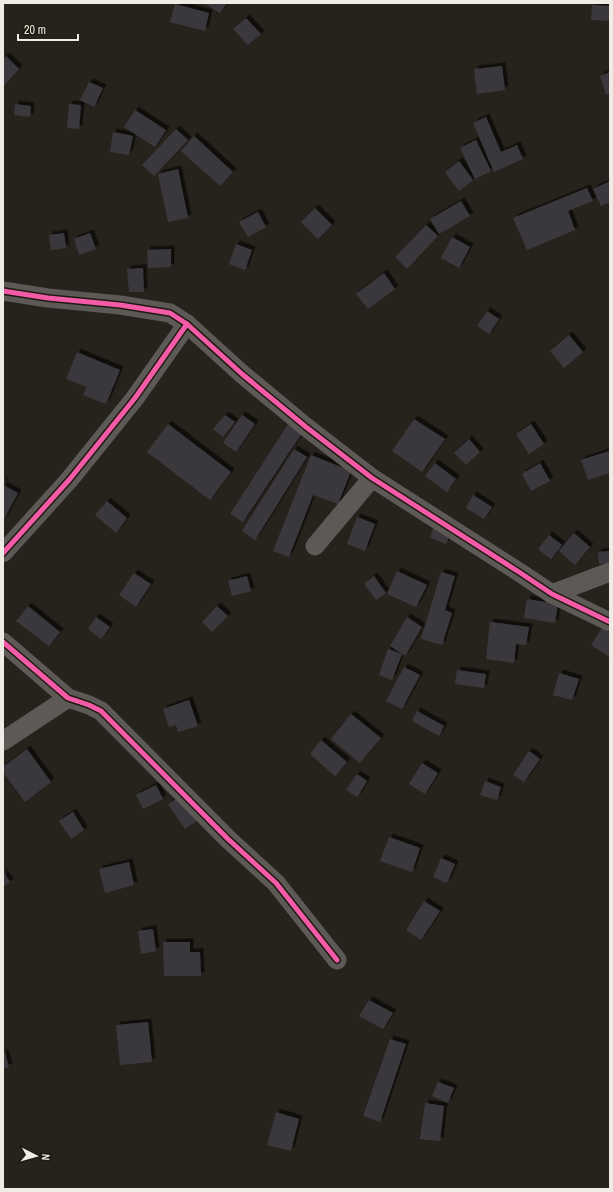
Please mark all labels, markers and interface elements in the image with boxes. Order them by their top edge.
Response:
scale bar [18,16,78,42]
text: 20 m [24,22,46,38]
north arrow [16,1136,56,1176]
text: N [39,1153,53,1161]

